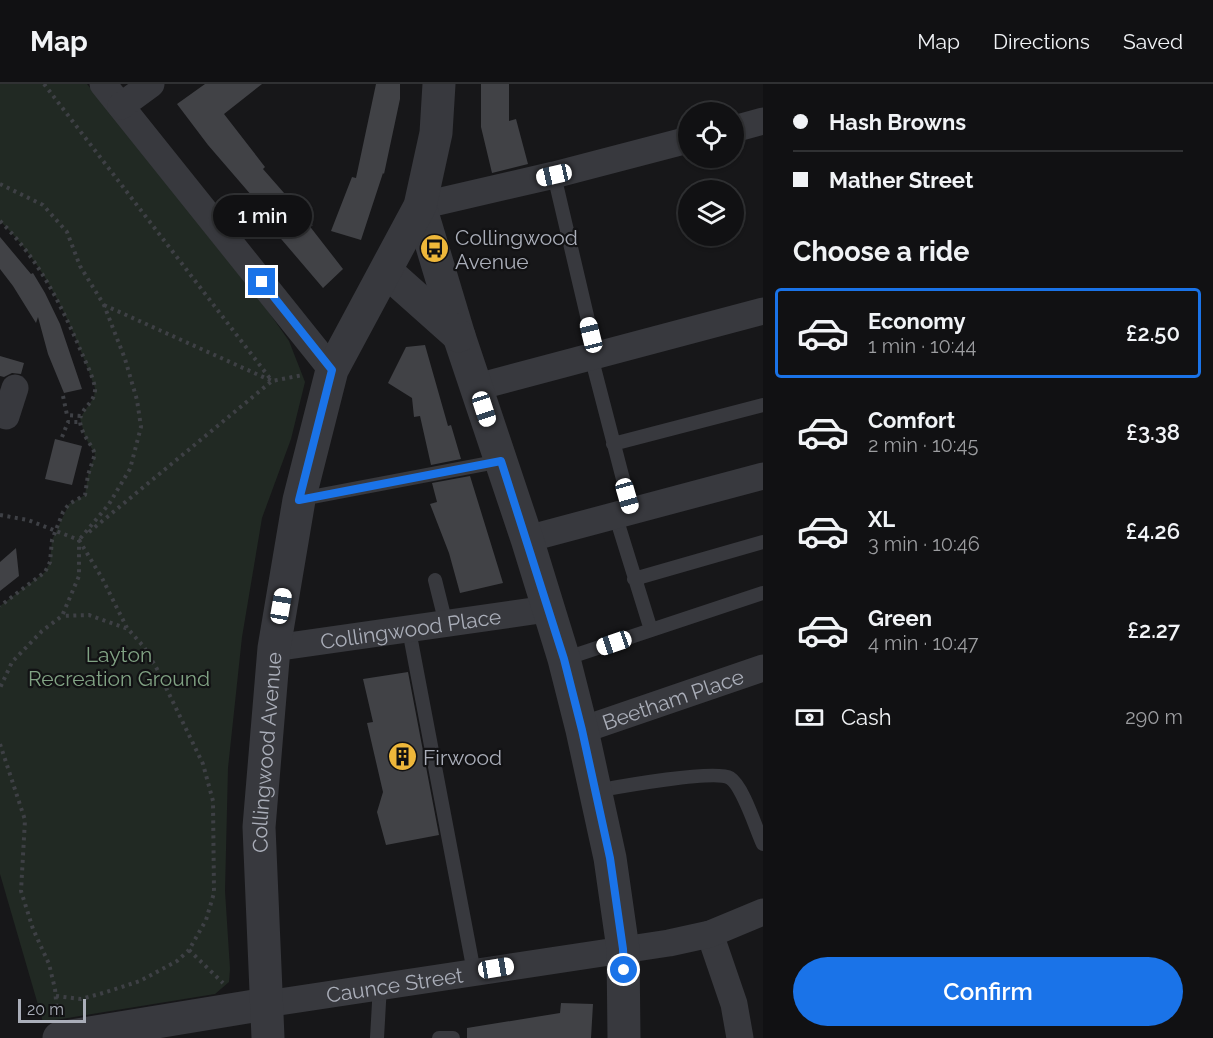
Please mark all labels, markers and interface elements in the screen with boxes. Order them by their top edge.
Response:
text: Map [30,25,88,58]
text: Map [917,29,960,54]
text: Directions [993,29,1090,54]
text: Saved [1123,29,1183,54]
map controls [678,102,744,246]
button: locate [678,102,744,168]
text: Hash Browns [829,109,966,135]
car [534,162,574,188]
text: Mather Street [829,167,973,193]
button: layers [678,180,744,246]
callout: 1 min [212,195,312,237]
text: 1 min [238,204,287,228]
place label: Collingwood Avenue [455,225,578,274]
bus stop icon: Collingwood Avenue [418,233,450,265]
text: Choose a ride [793,236,969,267]
route end [248,268,275,295]
icon: car [796,306,850,360]
text: Economy [868,308,966,334]
car [578,315,604,355]
text: £2.50 [1126,320,1180,346]
text: 1 min · 10:44 [868,334,976,358]
car [470,389,498,429]
icon: car [796,405,850,459]
text: Comfort [868,407,955,433]
text: £3.38 [1126,419,1180,445]
text: 2 min · 10:45 [868,433,978,457]
car [613,476,641,516]
icon: car [796,504,850,558]
text: XL [868,506,895,532]
text: £4.26 [1126,518,1180,544]
text: 3 min · 10:46 [868,532,980,556]
car [269,587,293,625]
street label: Collingwood Place [319,603,503,654]
icon: car [796,603,850,657]
text: Green [868,605,932,631]
text: £2.27 [1127,617,1180,643]
car [594,629,634,657]
text: 4 min · 10:47 [868,631,978,655]
park label: Layton Recreation Ground [28,642,210,691]
street label: Collingwood Avenue [246,651,286,853]
street label: Beetham Place [599,663,747,735]
icon: cash [793,701,826,734]
text: Cash [841,704,892,730]
text: 290 m [1125,705,1183,729]
building icon: Firwood [386,741,418,773]
place label: Firwood [423,745,502,770]
car [477,956,515,980]
route start [610,956,637,983]
button: Confirm [793,957,1183,1026]
street label: Caunce Street [324,962,465,1007]
scale bar [18,996,86,1024]
text: 20 m [27,1000,64,1019]

